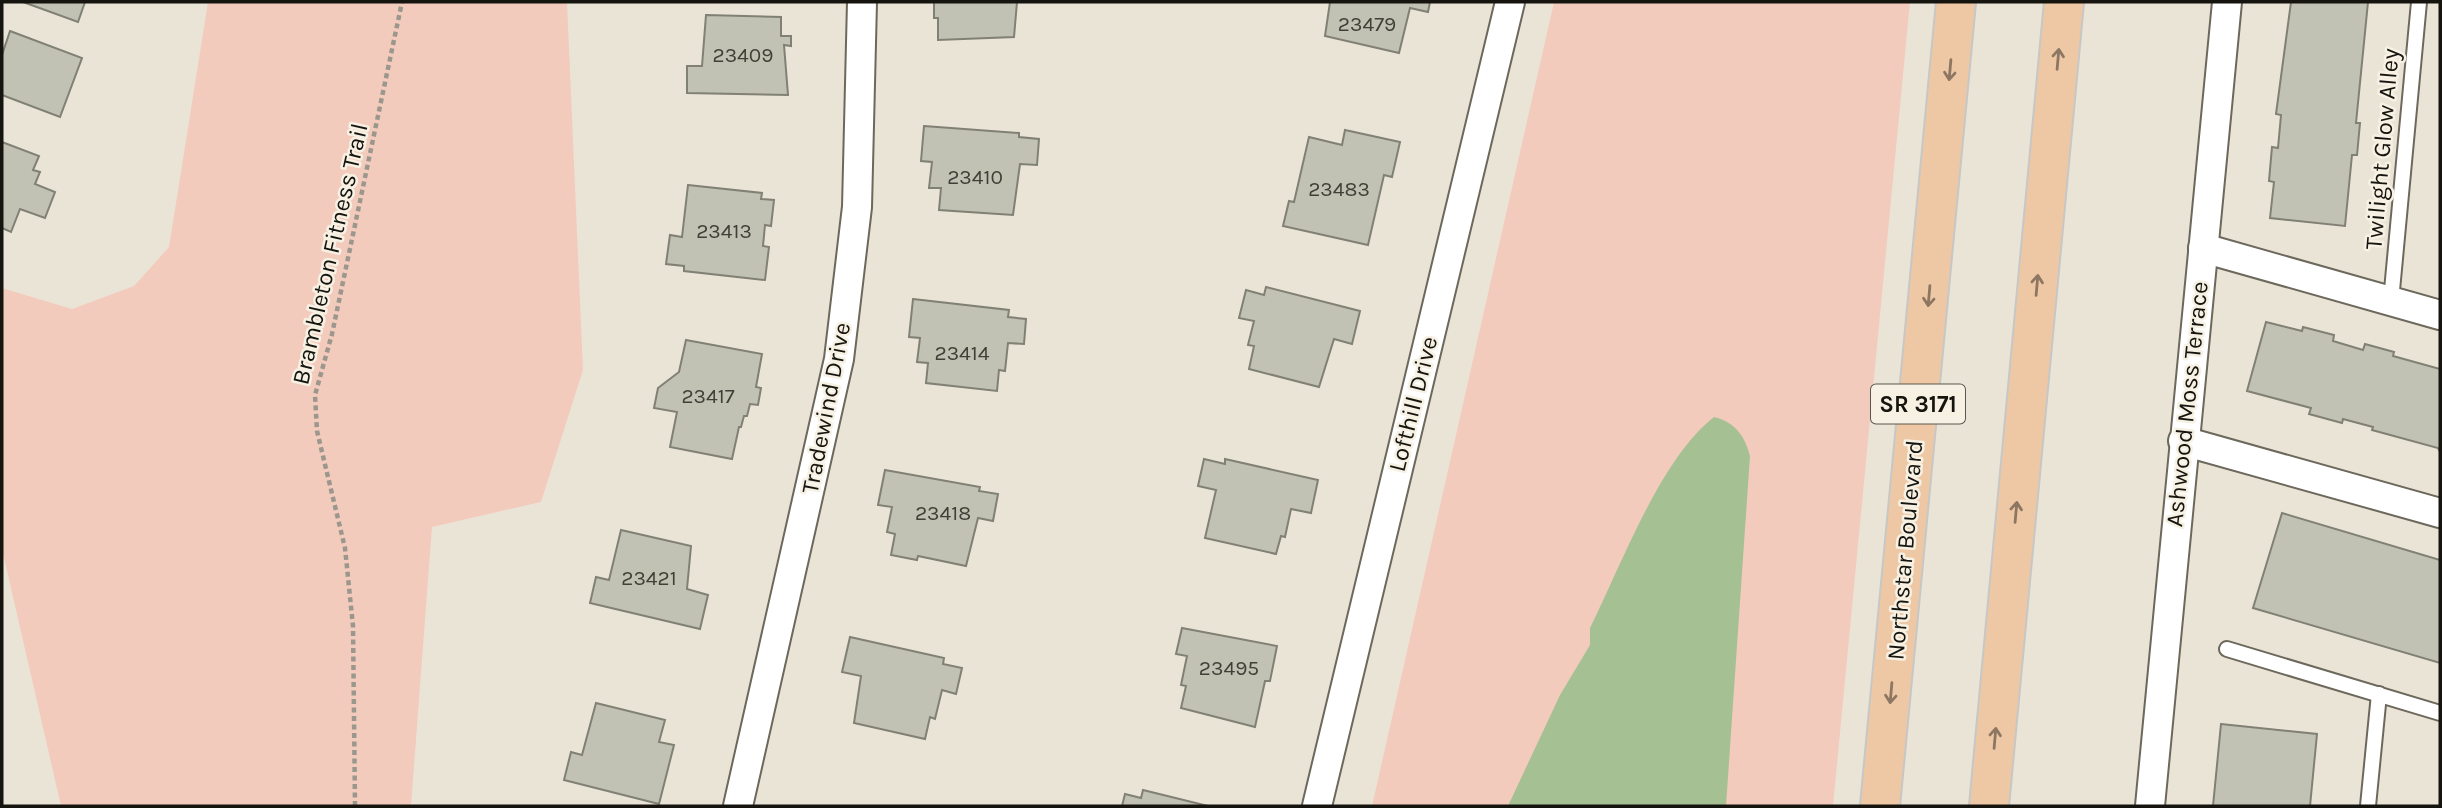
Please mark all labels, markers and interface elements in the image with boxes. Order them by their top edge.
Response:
house number: 23479 [1338,12,1396,36]
house number: 23409 [713,43,773,67]
street label: Twilight Glow Alley [2359,47,2405,251]
one-way arrow [2052,48,2065,71]
one-way arrow [1943,58,1956,81]
street label: Brambleton Fitness Trail [286,121,374,387]
house number: 23410 [947,165,1003,189]
house number: 23483 [1308,177,1370,201]
house number: 23413 [696,219,752,243]
one-way arrow [2031,274,2044,297]
street label: Ashwood Moss Terrace [2160,280,2214,528]
one-way arrow [1922,284,1935,307]
street label: Tradewind Drive [796,320,856,496]
street label: Lofthill Drive [1383,333,1443,475]
house number: 23414 [935,341,990,365]
house number: 23417 [681,384,735,408]
road number: SR 3171 [1871,384,1965,424]
street label: Northstar Boulevard [1881,439,1929,661]
house number: 23418 [915,501,971,525]
one-way arrow [2009,501,2022,524]
house number: 23421 [621,566,677,590]
house number: 23495 [1199,656,1259,680]
one-way arrow [1884,682,1897,704]
one-way arrow [1989,727,2002,750]

